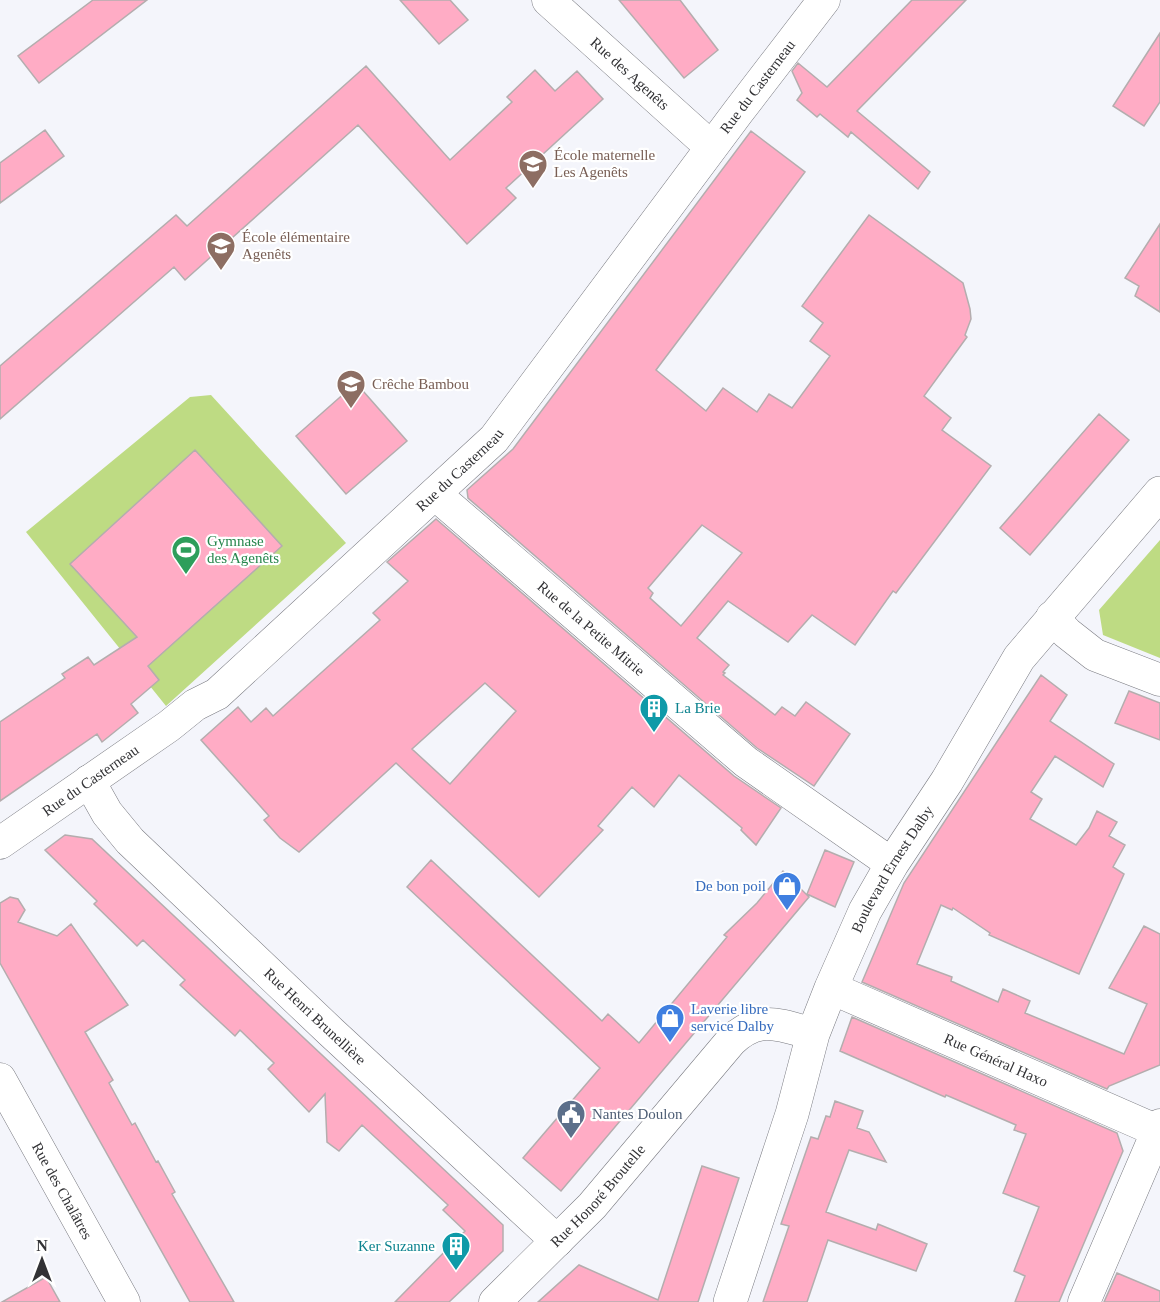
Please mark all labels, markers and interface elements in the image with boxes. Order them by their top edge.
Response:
street label: Rue des Agenêts [587,34,672,113]
street label: Rue du Casterneau [717,36,799,137]
place label: École maternelle Les Agenêts [554,147,656,180]
school or university icon: École maternelle Les Agenêts [517,148,549,190]
place label: École élémentaire Agenêts [242,229,350,262]
school or university icon: École élémentaire Agenêts [205,230,237,272]
school or university icon: Crêche Bambou [335,368,367,410]
place label: Crêche Bambou [372,376,470,392]
street label: Rue du Casterneau [413,425,507,514]
place label: Gymnase des Agenêts [207,533,279,566]
sports icon: Gymnase des Agenêts [170,534,202,576]
street label: Rue de la Petite Mitrie [534,578,648,679]
building icon: La Brie [638,692,670,734]
place label: La Brie [675,700,721,716]
street label: Rue du Casterneau [39,741,142,819]
street label: Boulevard Ernest Dalby [848,802,937,935]
shop icon: De bon poil [771,870,803,912]
place label: De bon poil [695,878,766,894]
street label: Rue Henri Brunellière [261,965,369,1068]
place label: Laverie libre service Dalby [691,1001,774,1034]
shop icon: Laverie libre service Dalby [654,1002,686,1044]
street label: Rue Général Haxo [942,1030,1050,1090]
public building icon: Nantes Doulon [555,1098,587,1140]
place label: Nantes Doulon [592,1106,683,1122]
street label: Rue des Chalâtres [29,1140,96,1242]
street label: Rue Honoré Broutelle [547,1141,648,1250]
north arrow [12,1230,72,1290]
building icon: Ker Suzanne [440,1230,472,1272]
text: N [36,1237,48,1254]
place label: Ker Suzanne [358,1238,435,1254]

